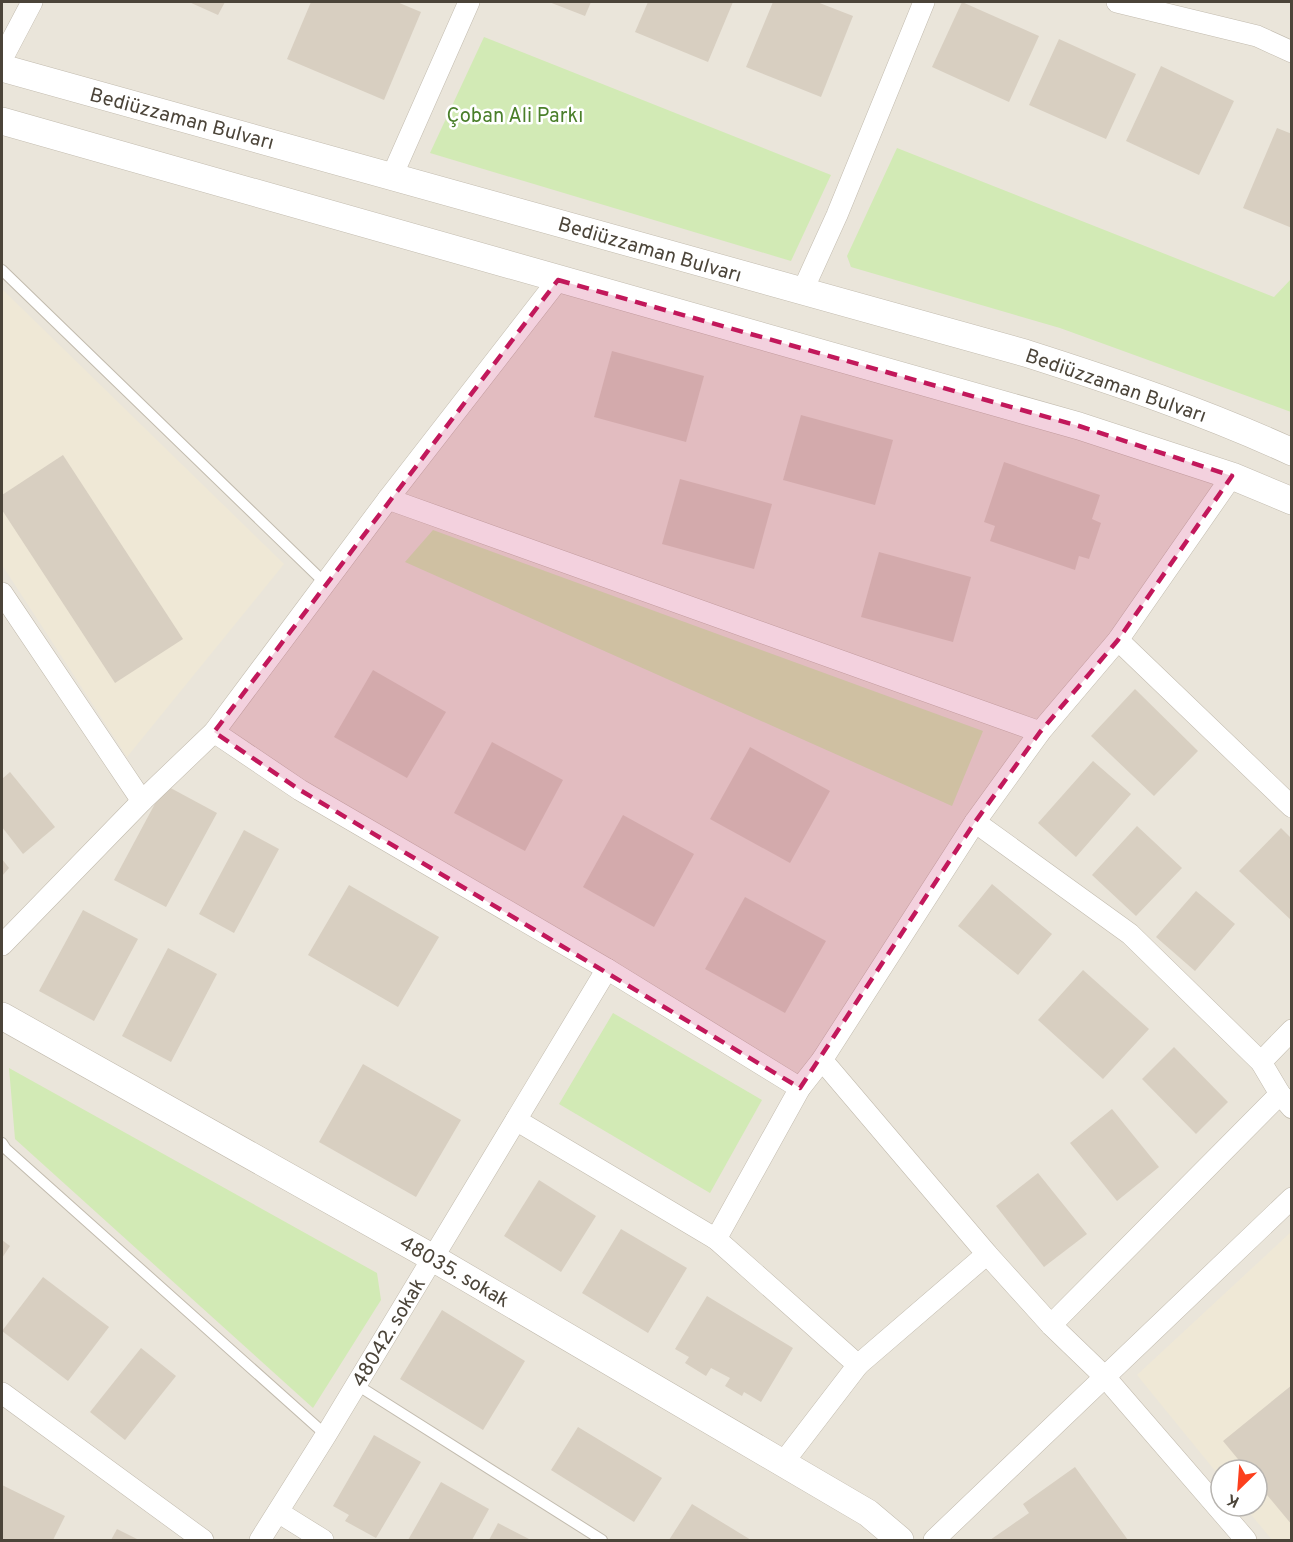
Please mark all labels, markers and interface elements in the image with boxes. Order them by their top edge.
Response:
street label: Bediüzzaman Bulvarı [86,83,276,157]
park label: Çoban Ali Parkı [447,104,583,130]
street label: Bediüzzaman Bulvarı [555,212,744,290]
street label: Bediüzzaman Bulvarı [1021,344,1209,430]
street label: 48035. sokak [394,1231,514,1315]
street label: 48042. sokak [347,1274,432,1392]
north arrow [1209,1458,1269,1518]
text: K [1224,1488,1243,1511]

